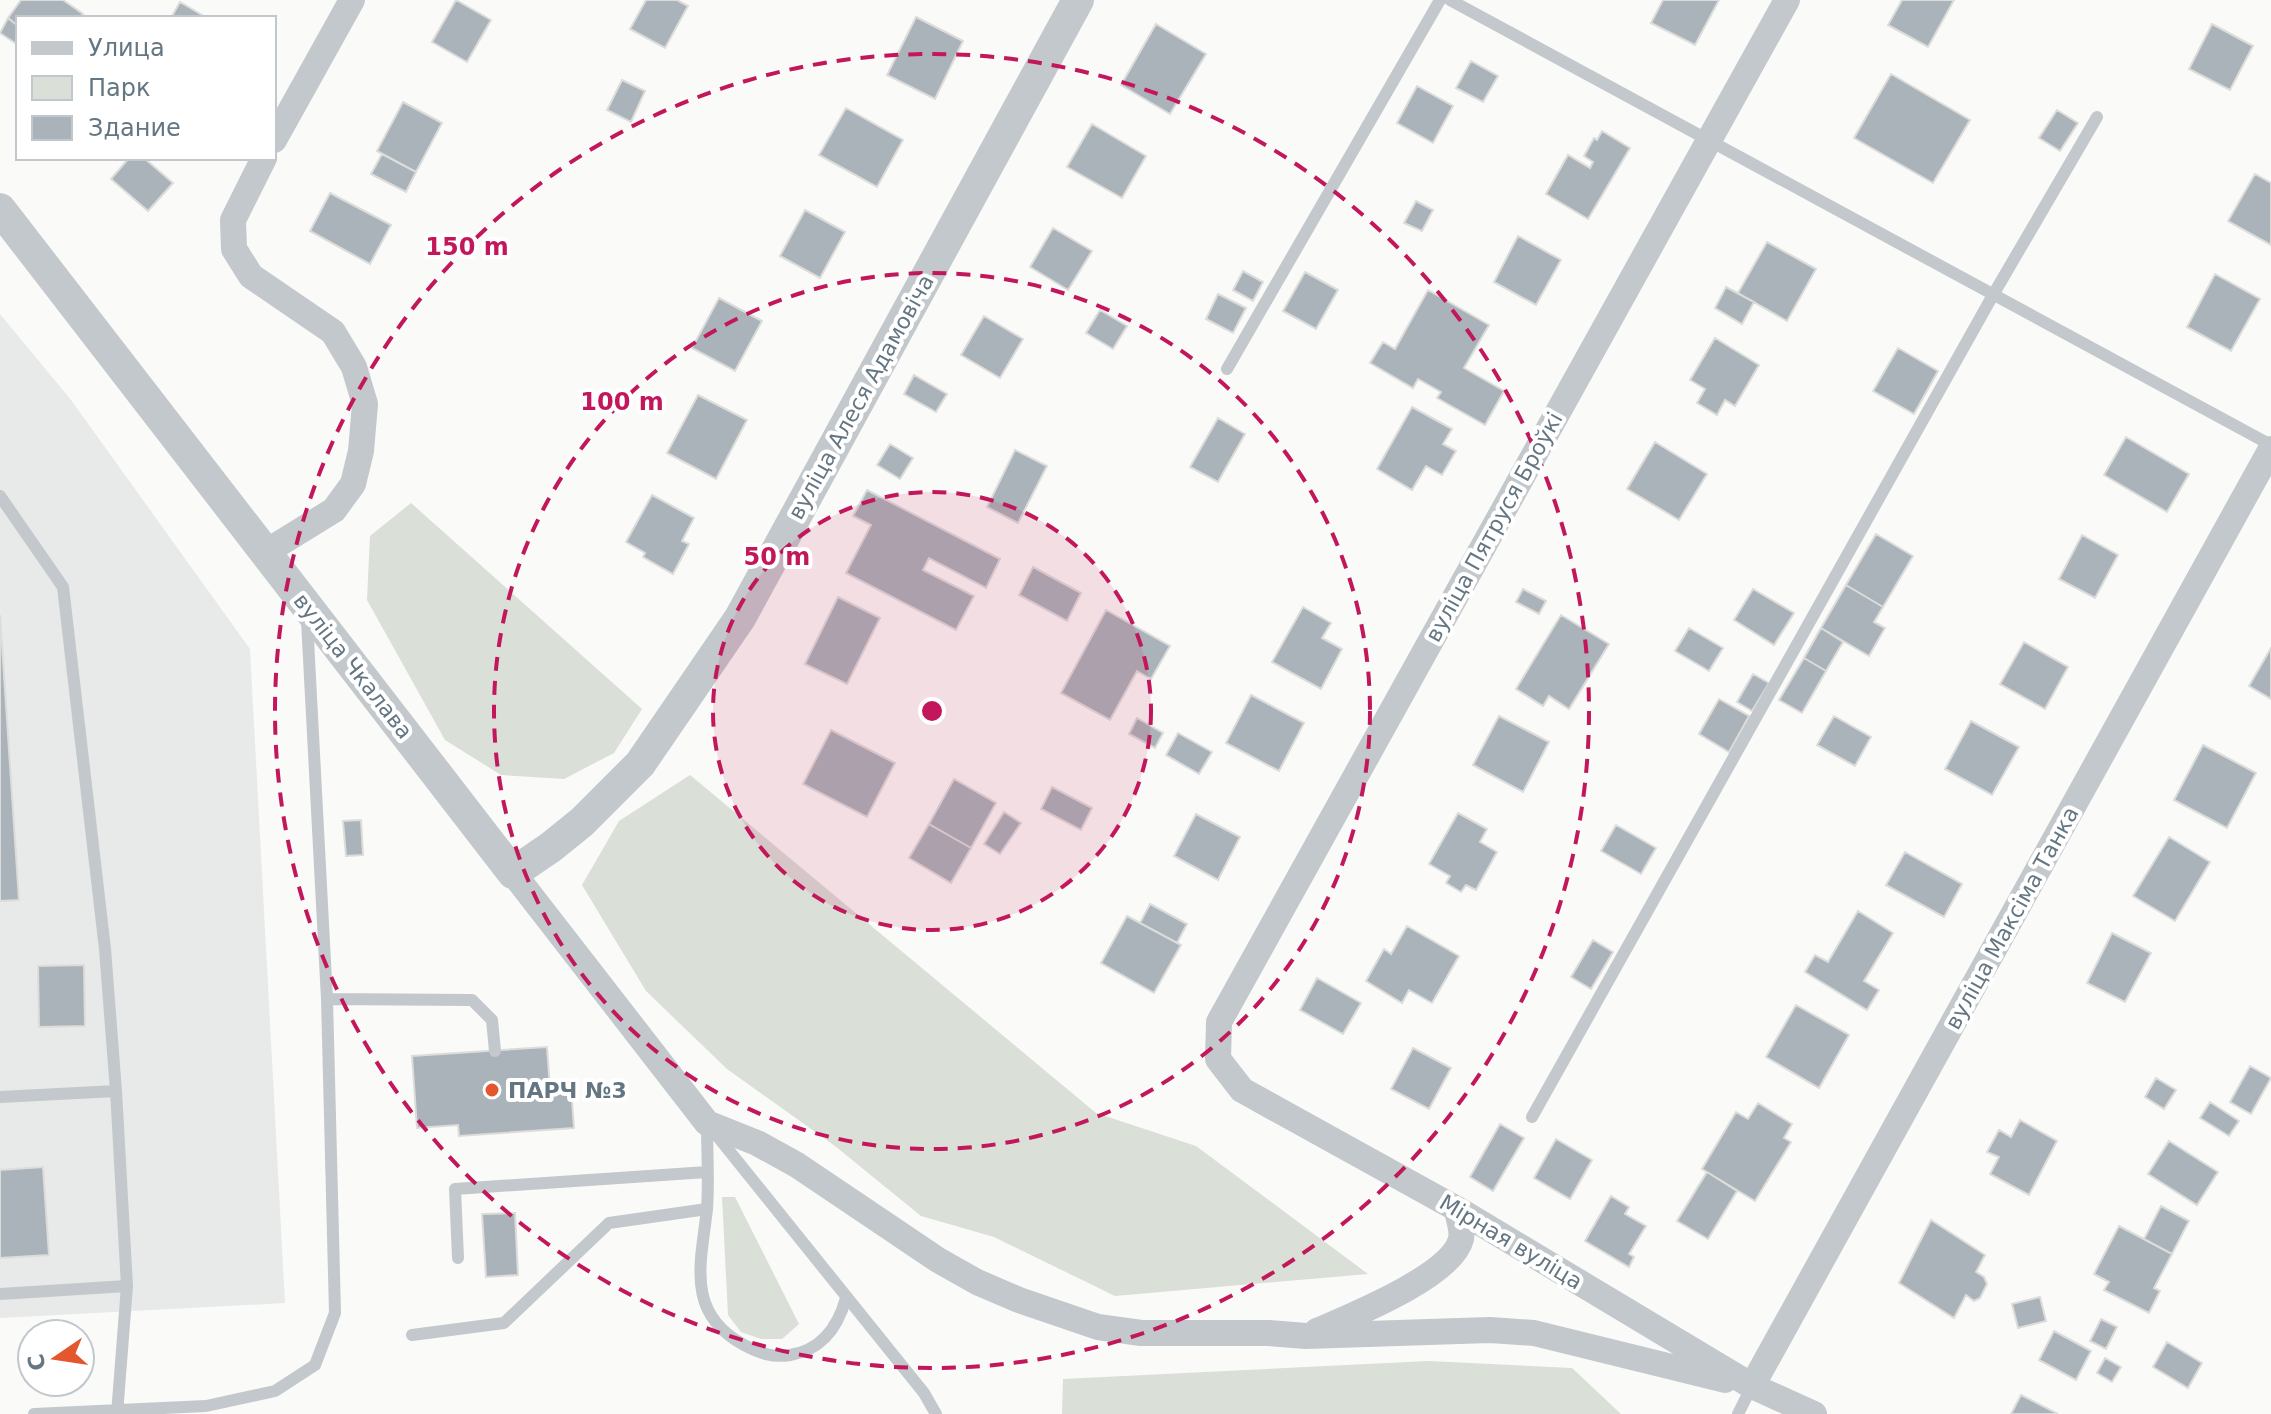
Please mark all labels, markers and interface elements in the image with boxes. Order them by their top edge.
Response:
legend [16,16,276,160]
text: Улица [88,34,165,62]
text: Парк [88,74,150,102]
text: Здание [88,114,181,142]
text: 150 m [425,233,509,261]
street label: вуліца Алеся Адамовіча [783,270,939,524]
text: 100 m [580,388,664,416]
street label: вуліца Пятруся Броўкі [1420,408,1568,646]
text: 50 m [744,543,810,571]
street label: вуліца Чкалава [289,588,417,744]
centre of rings [918,697,946,725]
street label: вуліца Максіма Танка [1940,802,2084,1034]
place label: ПАРЧ №3 [508,1078,627,1103]
marker: ПАРЧ №3 [483,1081,501,1099]
street label: Мірная вуліца [1435,1190,1587,1294]
north arrow [16,1318,96,1398]
text: С [23,1352,51,1373]

